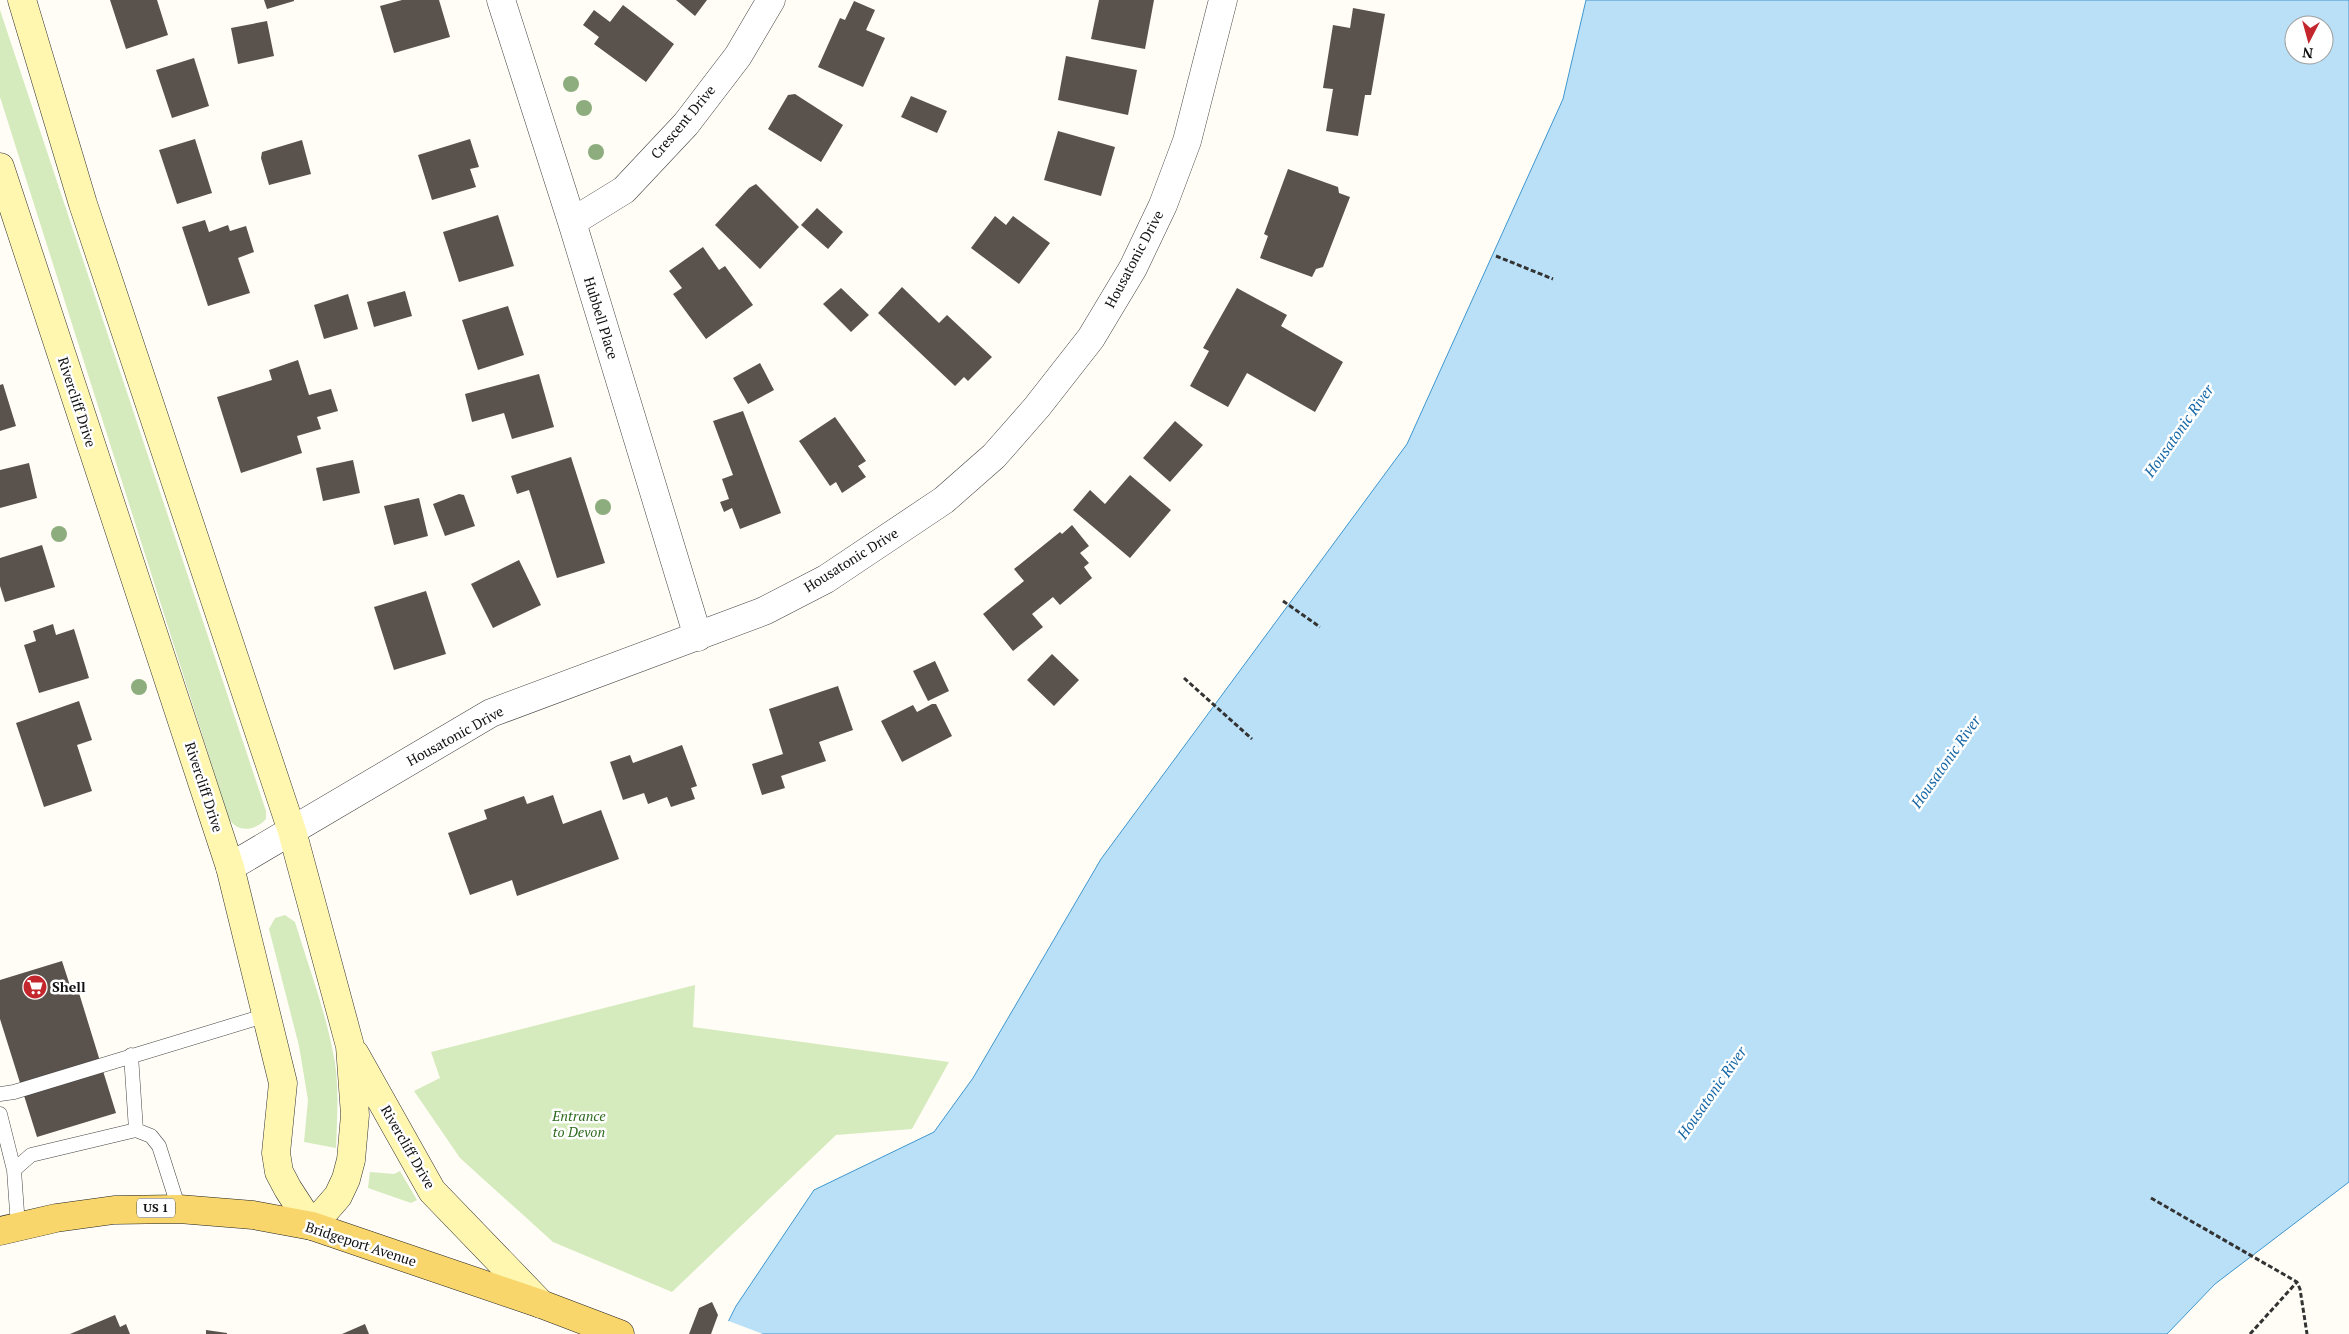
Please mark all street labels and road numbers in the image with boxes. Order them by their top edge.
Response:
street label: Crescent Drive [646,81,719,163]
street label: Housatonic Drive [1100,207,1167,311]
street label: Hubbell Place [580,274,623,361]
street label: Rivercliff Drive [54,354,101,449]
street label: Housatonic Drive [800,523,902,596]
street label: Housatonic Drive [403,701,507,770]
street label: Rivercliff Drive [181,739,228,834]
street label: Rivercliff Drive [377,1101,440,1192]
road number: US 1 [137,1198,175,1218]
street label: Bridgeport Avenue [303,1217,419,1270]

